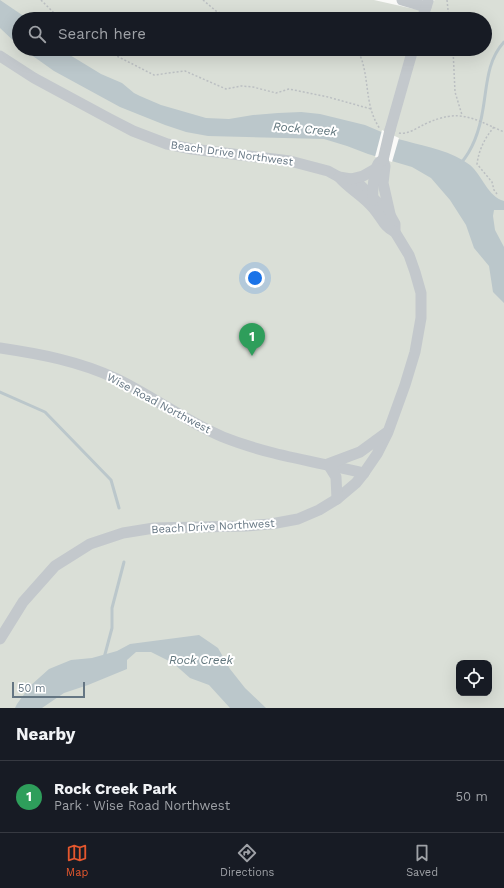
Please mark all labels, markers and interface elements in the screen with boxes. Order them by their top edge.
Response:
search box [12,12,492,56]
icon: search [26,23,48,45]
text: Search here [58,25,146,43]
water label: Rock Creek [272,119,338,139]
street label: Beach Drive Northwest [170,138,294,169]
your location [245,268,265,288]
pin: 1 [239,323,265,356]
street label: Wise Road Northwest [105,371,213,437]
street label: Beach Drive Northwest [151,517,275,536]
water label: Rock Creek [169,653,234,667]
map controls [456,660,492,696]
button: locate [456,660,492,696]
scale bar [12,680,85,699]
text: 50 m [18,682,45,695]
text: Nearby [16,724,75,744]
text: Rock Creek Park [54,780,177,798]
text: 1 [26,789,32,804]
text: 50 m [456,789,488,804]
text: Park · Wise Road Northwest [54,798,230,813]
tab: Map [66,842,88,879]
tab: Directions [220,842,274,879]
tab: Saved [406,842,438,879]

